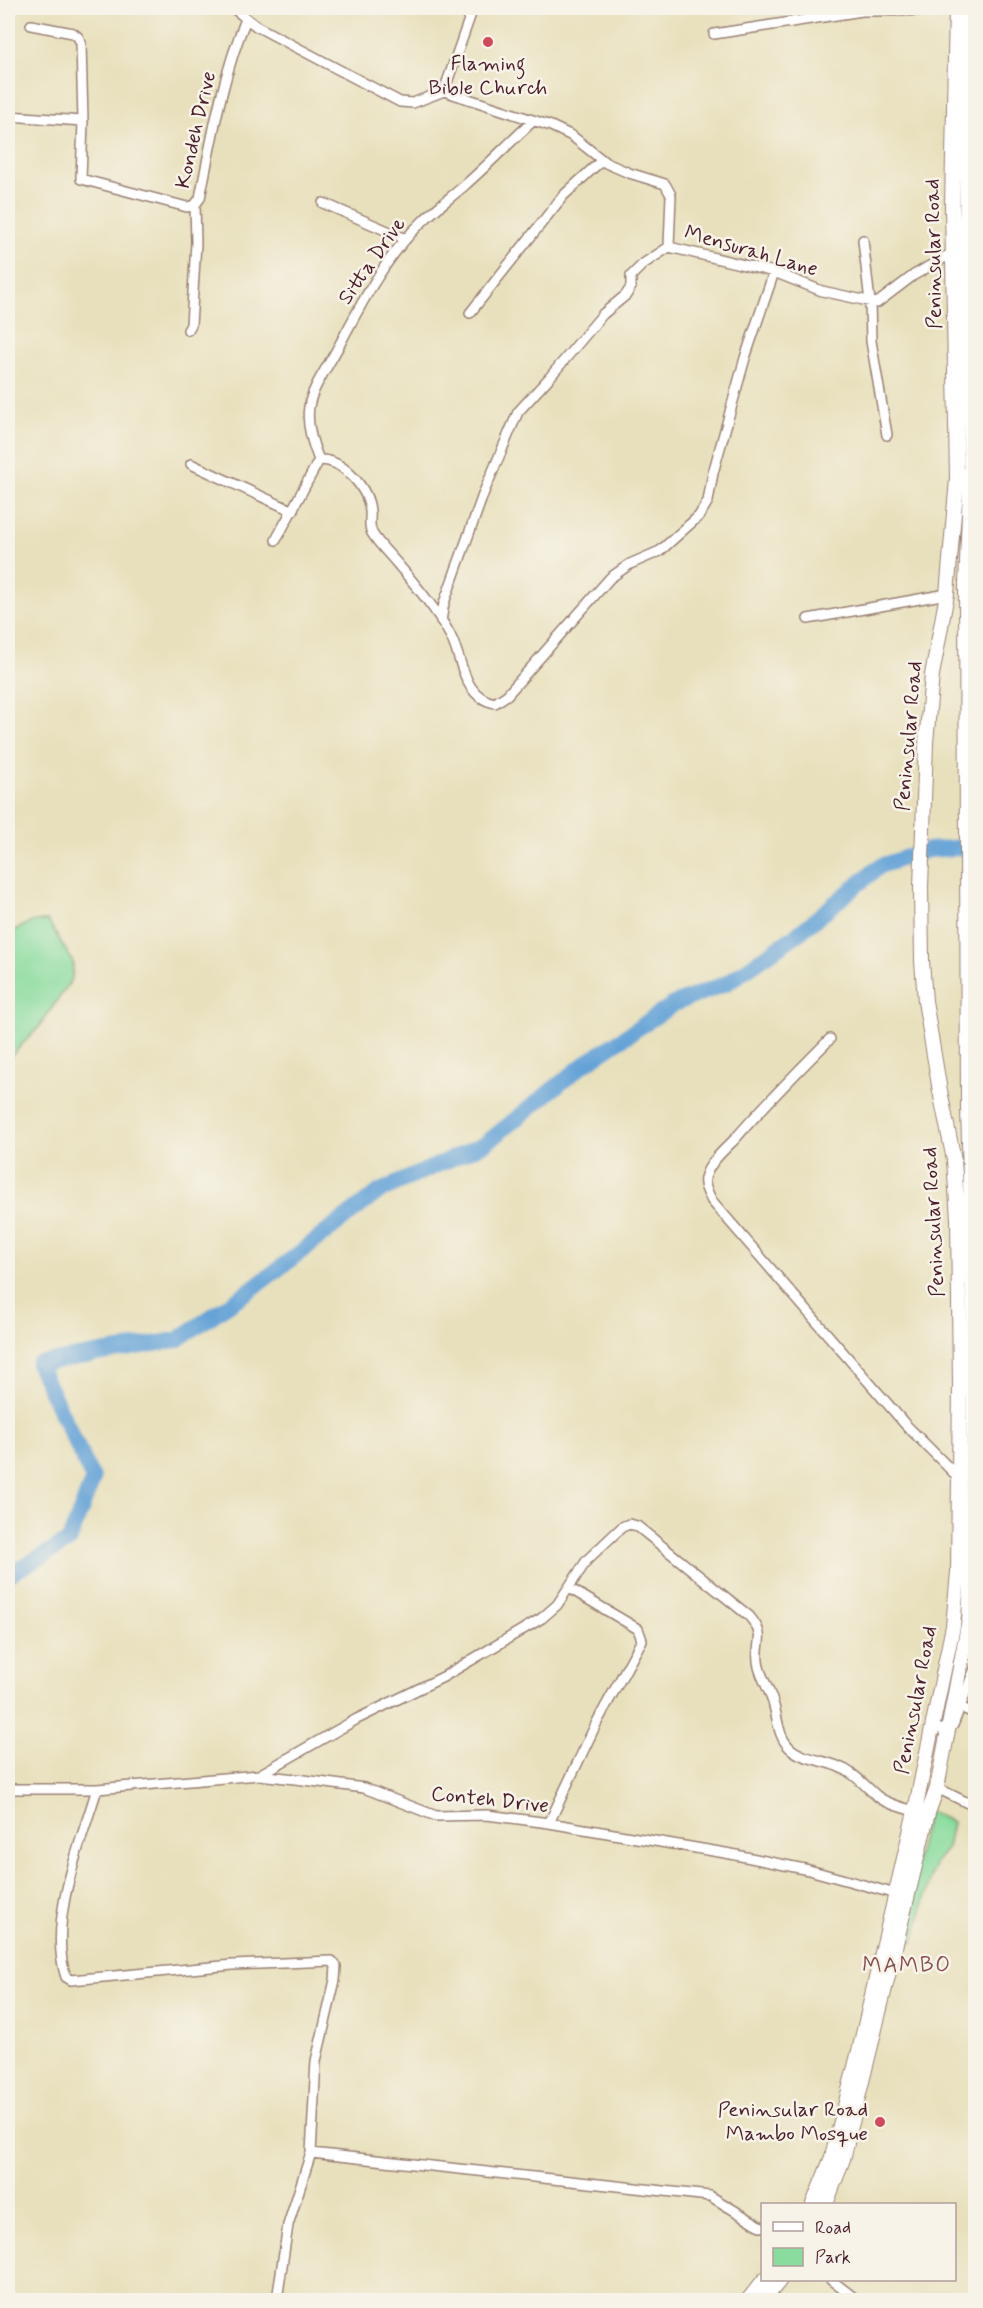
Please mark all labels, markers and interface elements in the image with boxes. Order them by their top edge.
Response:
marker: Flaming Bible Church [481,35,495,49]
place label: Flaming Bible Church [429,50,547,102]
street label: Kondeh Drive [169,69,223,191]
street label: Peninsular Road [919,179,949,329]
street label: Sitta Drive [332,212,412,310]
street label: Mensurah Lane [681,219,821,283]
street label: Peninsular Road [889,660,929,812]
street label: Peninsular Road [916,1146,952,1298]
street label: Peninsular Road [888,1624,944,1776]
street label: Conteh Drive [430,1780,550,1820]
district label: MAMBO [862,1952,952,1980]
place label: Peninsular Road Mambo Mosque [718,2096,868,2148]
marker: Peninsular Road Mambo Mosque [873,2115,887,2129]
legend [761,2203,956,2281]
text: Road [815,2216,851,2240]
text: Park [815,2246,851,2270]

